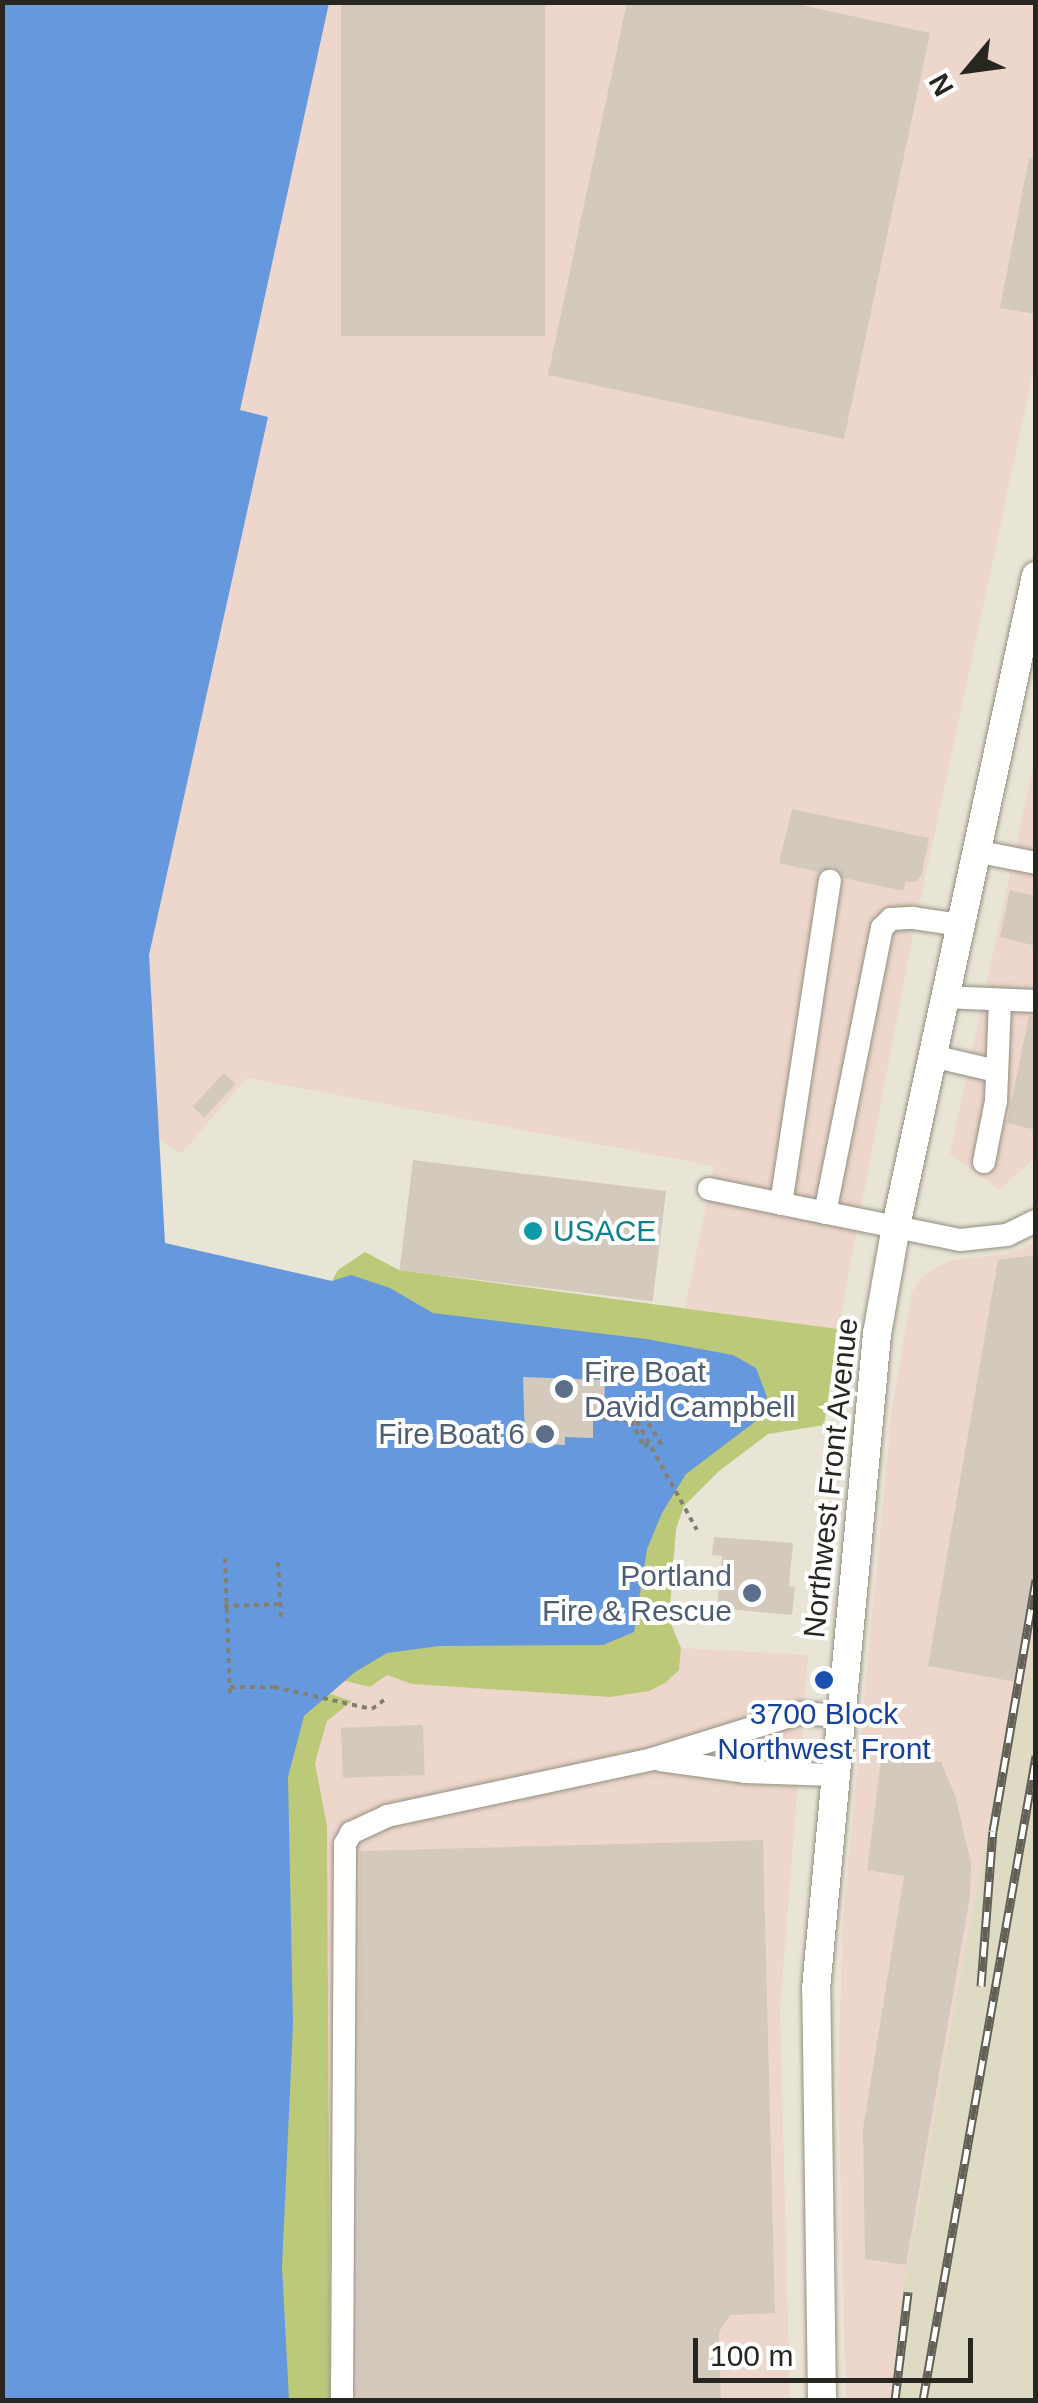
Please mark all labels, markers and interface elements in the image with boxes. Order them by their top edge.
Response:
north arrow [918,20,1018,120]
text: N [923,68,960,101]
place label: USACE [553,1213,656,1249]
marker: USACE [522,1220,544,1242]
street label: Northwest Front Avenue [796,1316,866,1640]
place label: Fire Boat David Campbell [584,1354,796,1424]
marker: Fire Boat David Campbell [553,1378,575,1400]
place label: Fire Boat 6 [378,1416,525,1452]
marker: Fire Boat 6 [534,1423,556,1445]
place label: Portland Fire & Rescue [542,1558,732,1628]
marker: Portland Fire & Rescue [741,1582,763,1604]
marker: 3700 Block Northwest Front [813,1669,835,1691]
place label: 3700 Block Northwest Front [717,1696,931,1766]
scale bar [698,2318,978,2380]
text: 100 m [710,2339,793,2372]

